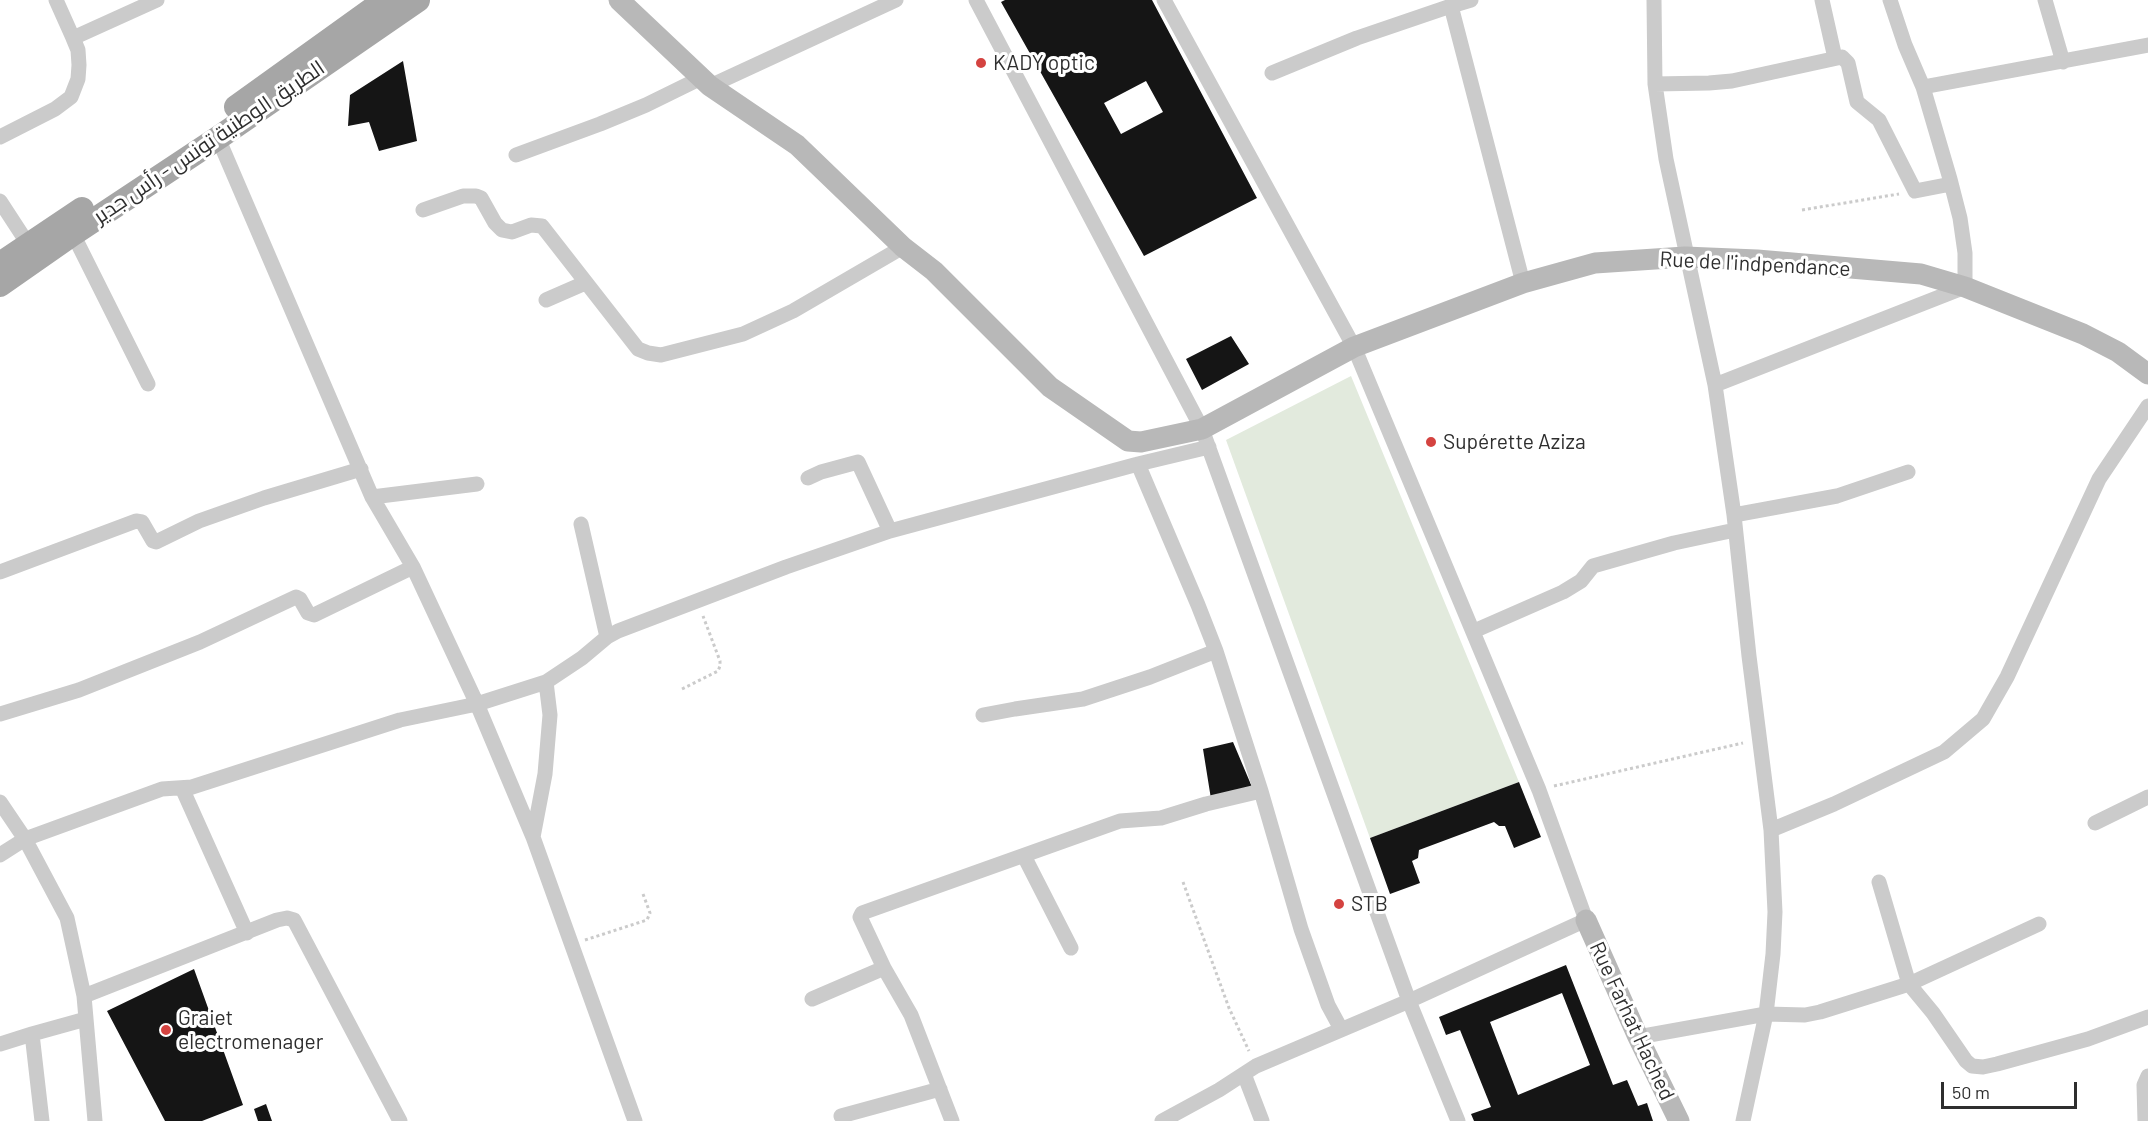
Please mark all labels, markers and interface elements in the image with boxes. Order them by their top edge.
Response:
place label: KADY optic [993,50,1095,76]
street label: الطريق الوطنية تونس - رأس جدير [89,55,329,229]
marker: KADY optic [974,56,988,70]
street label: Rue de l'indpendance [1659,246,1851,282]
place label: Supérette Aziza [1443,429,1586,455]
marker: Supérette Aziza [1424,435,1438,449]
place label: STB [1351,891,1388,917]
marker: STB [1332,897,1346,911]
street label: Rue Farhat Hached [1584,938,1680,1104]
place label: Graiet electromenager [178,1005,323,1055]
marker: Graiet electromenager [159,1023,173,1037]
scale bar [1944,1070,2080,1108]
text: 50 m [1952,1081,1990,1103]

